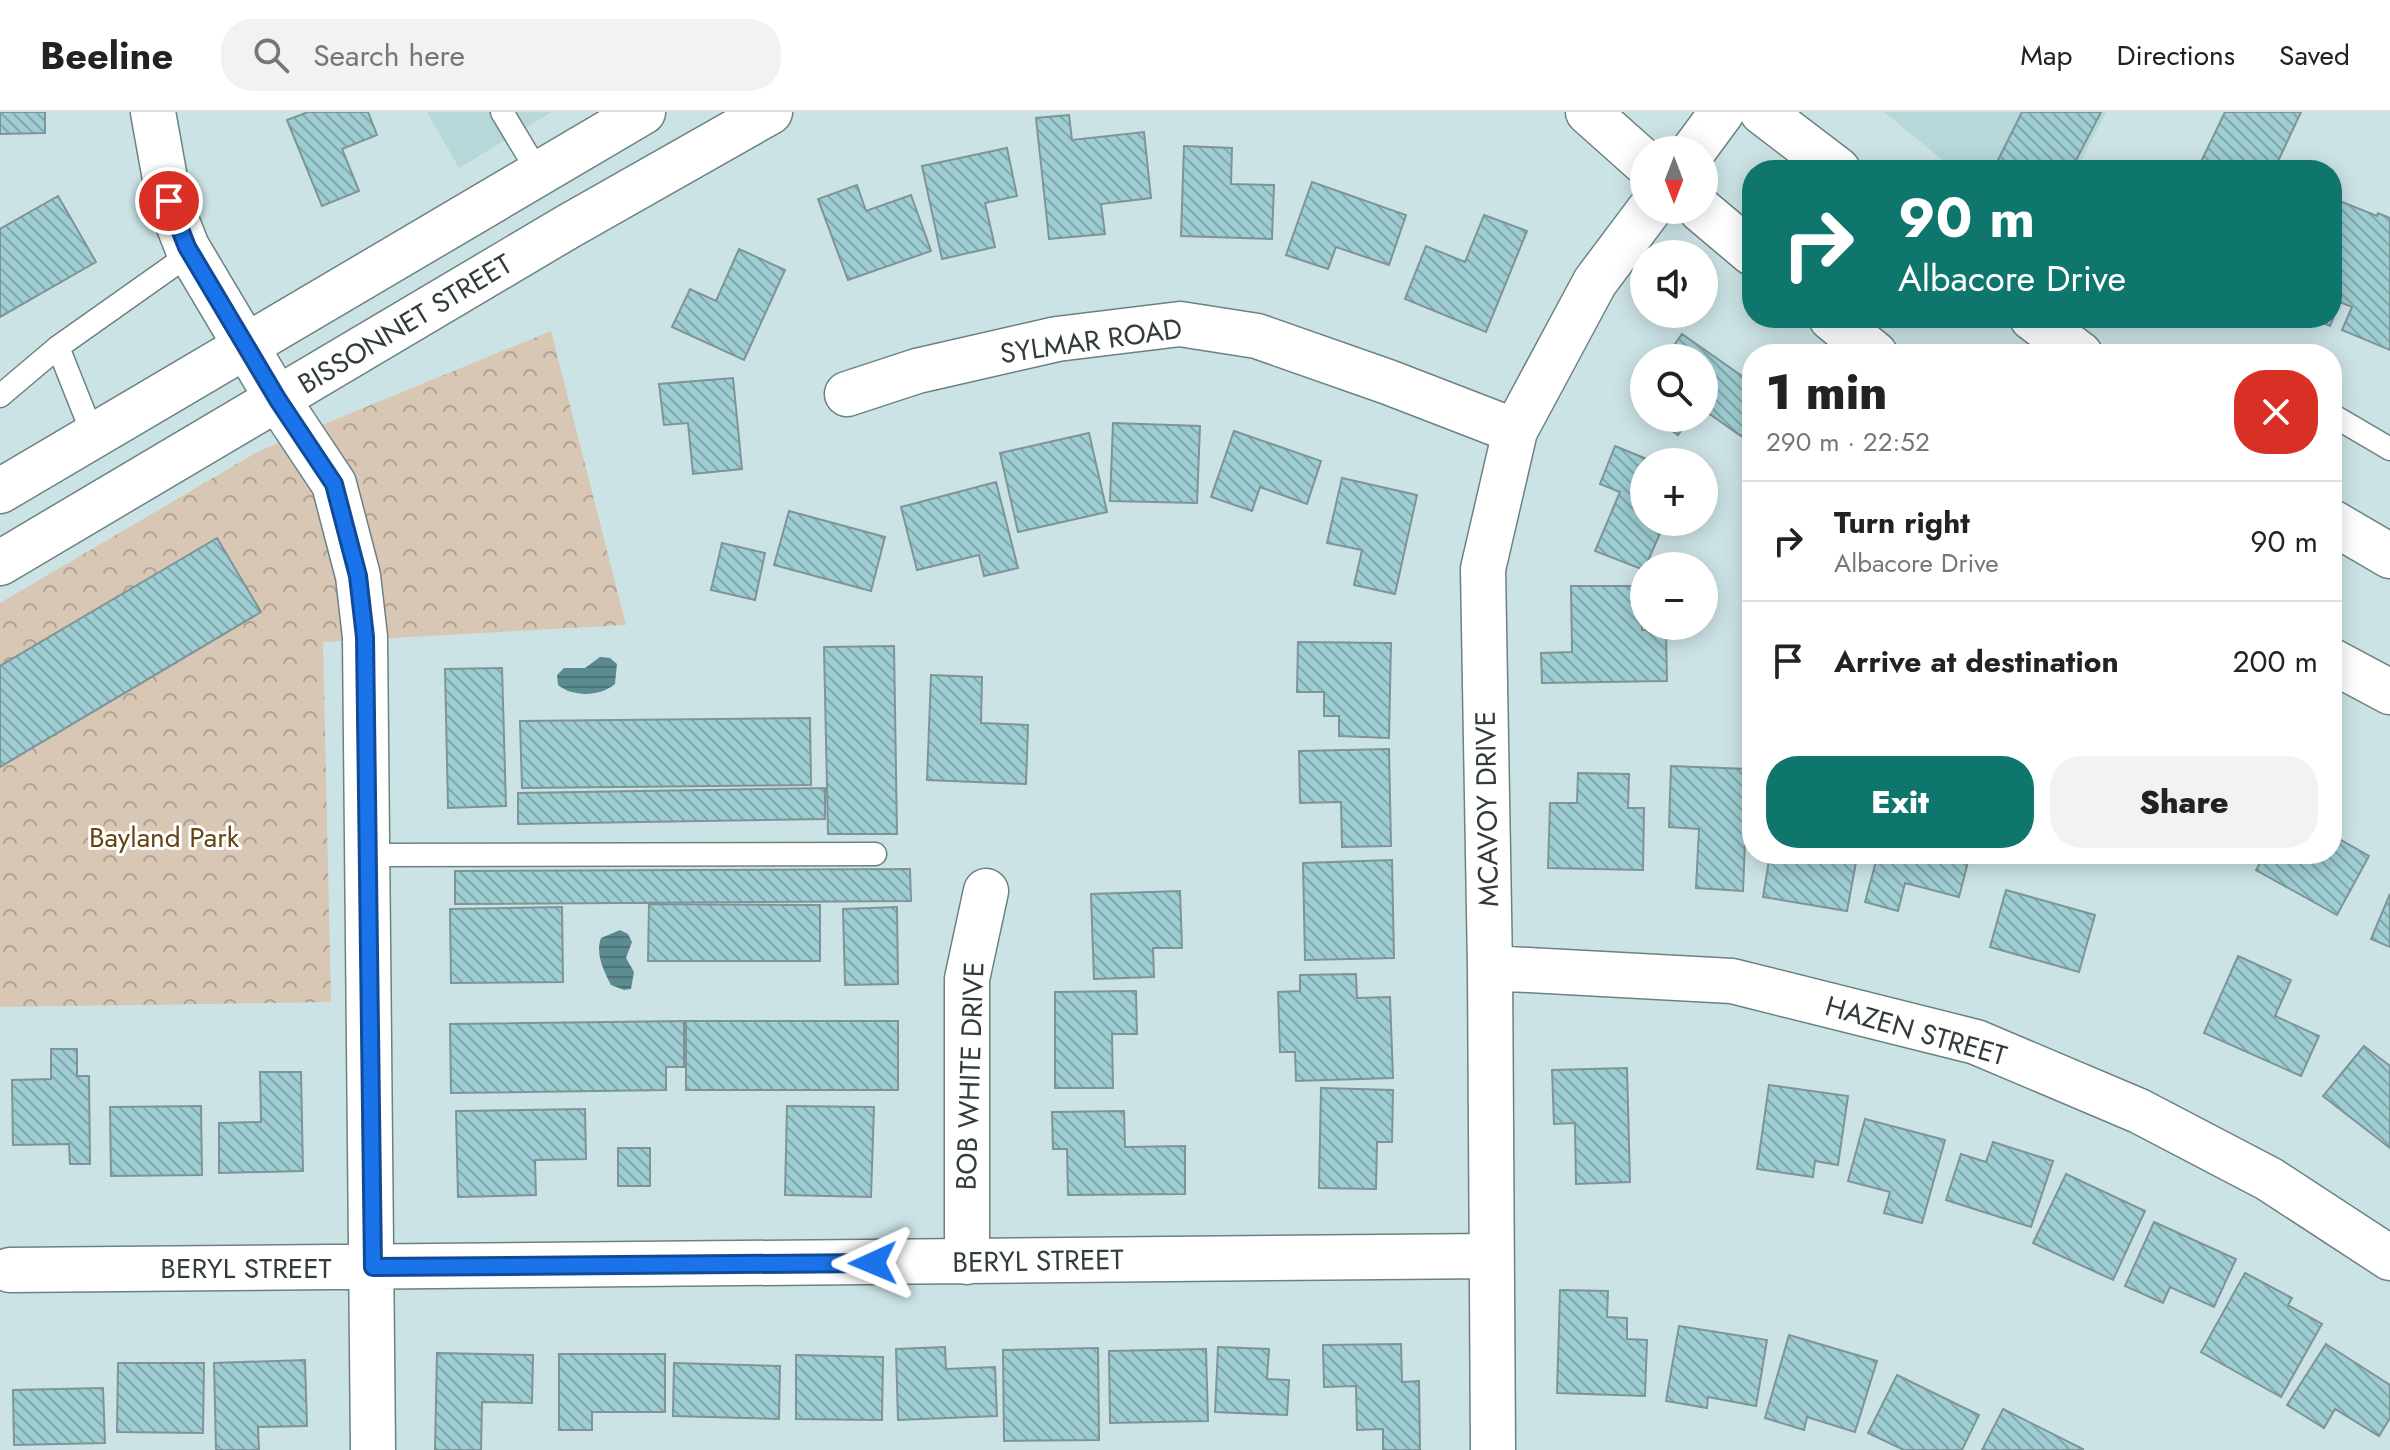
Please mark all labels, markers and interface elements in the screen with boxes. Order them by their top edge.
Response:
search box [221,19,781,91]
text: Beeline [40,28,173,83]
icon: search [249,33,293,77]
text: Search here [313,34,465,77]
text: Map [2020,35,2072,76]
text: Directions [2116,35,2235,76]
text: Saved [2279,35,2350,76]
north arrow [1630,136,1718,224]
map controls [1630,136,1718,640]
pin [135,167,203,235]
text: 90 m [1898,177,2035,258]
icon: arrive [147,179,191,223]
icon: right [1766,192,1870,296]
button: sound [1630,240,1718,328]
street label: BISSONNET STREET [290,244,520,404]
text: Albacore Drive [1898,252,2126,304]
street label: SYLMAR ROAD [997,308,1185,374]
button: search [1630,344,1718,432]
text: 1 min [1766,358,1887,427]
button: close [2234,370,2318,454]
text: 290 m · 22:52 [1766,423,1930,461]
button: + [1630,448,1718,536]
text: Turn right [1834,501,1970,544]
icon: right [1766,519,1810,563]
text: 90 m [2250,520,2318,563]
text: Albacore Drive [1834,544,1999,582]
button: − [1630,552,1718,640]
icon: arrive [1766,639,1810,683]
text: Arrive at destination [1834,640,2119,683]
text: 200 m [2233,640,2318,683]
street label: MCAVOY DRIVE [1465,711,1509,907]
button: Exit [1766,756,2034,848]
button: Share [2050,756,2318,848]
park label: Bayland Park [89,817,240,858]
street label: BOB WHITE DRIVE [946,961,994,1191]
street label: HAZEN STREET [1820,986,2012,1076]
position arrow [831,1221,915,1305]
street label: BERYL STREET [952,1239,1124,1283]
street label: BERYL STREET [160,1248,332,1289]

